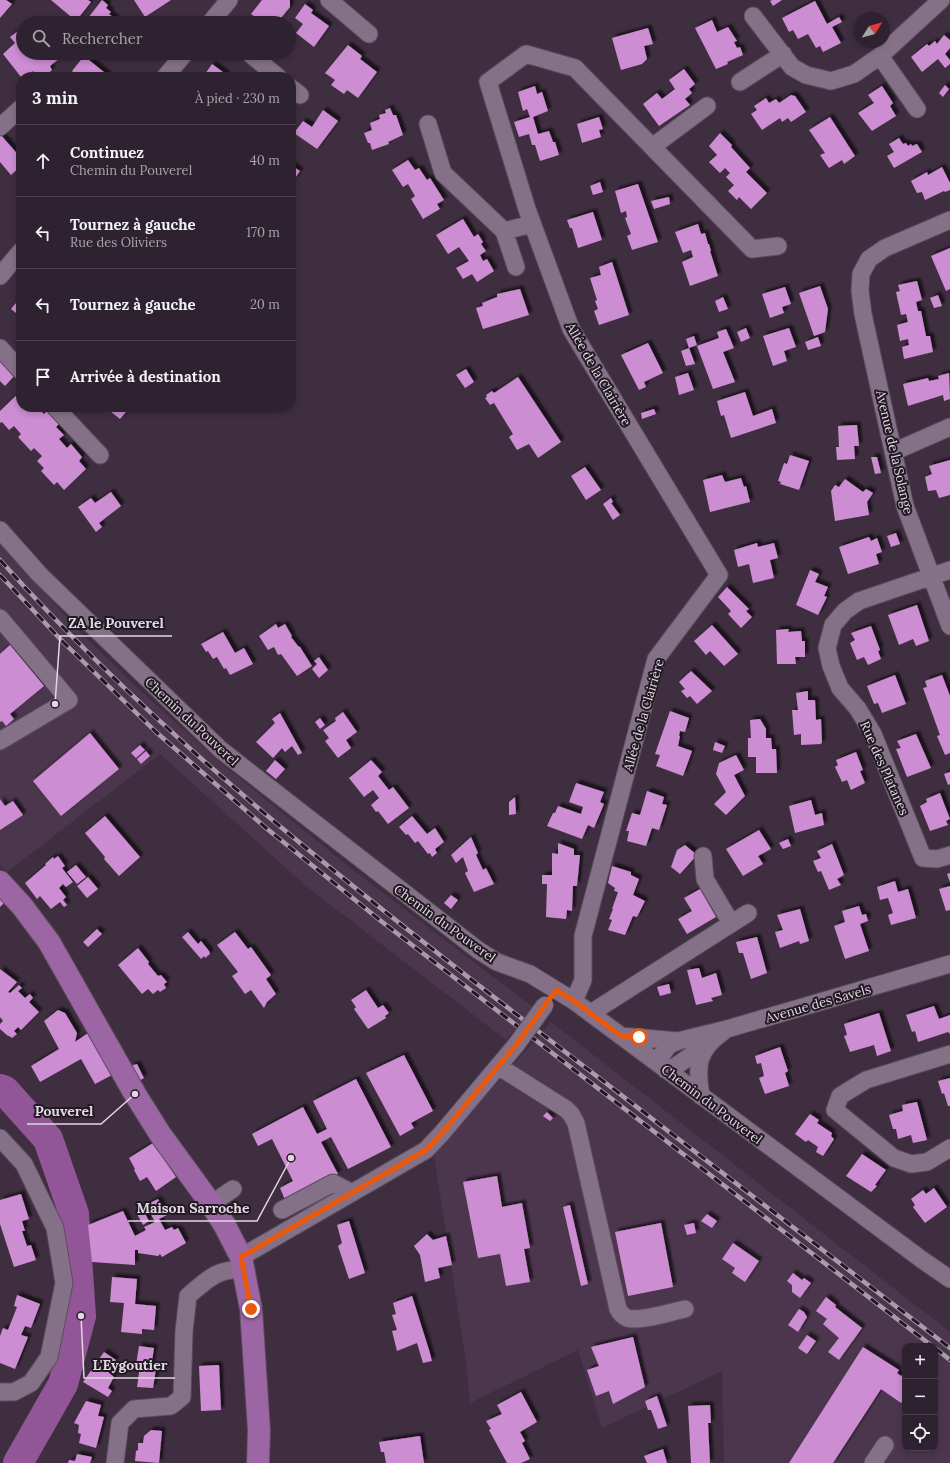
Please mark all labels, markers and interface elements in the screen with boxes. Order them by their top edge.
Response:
north arrow [854,12,890,48]
search box [16,16,296,60]
icon: search [30,27,52,49]
text: Rechercher [62,29,142,48]
text: 3 min [32,87,78,109]
text: À pied · 230 m [195,90,280,107]
text: Continuez [70,143,144,162]
icon: ahead [32,150,54,172]
text: 40 m [250,152,280,169]
text: Chemin du Pouverel [70,162,192,179]
text: Tournez à gauche [70,215,196,234]
icon: left [32,222,54,244]
text: 170 m [246,224,280,241]
text: Rue des Oliviers [70,234,167,251]
icon: left [32,294,54,316]
text: Tournez à gauche [70,295,196,314]
text: 20 m [250,296,280,313]
street label: Allée de la Clairière [562,319,635,429]
icon: arrive [32,366,54,388]
text: Arrivée à destination [70,367,221,386]
street label: Avenue de la Solange [872,387,917,516]
callout: ZA le Pouverel [60,610,172,636]
text: ZA le Pouverel [68,614,164,632]
street label: Allée de la Clairière [619,657,668,774]
street label: Chemin du Pouverel [141,673,242,770]
street label: Rue des Platanes [856,718,913,818]
street label: Chemin du Pouverel [390,881,499,966]
street label: Avenue des Savels [763,980,873,1027]
route start [630,1028,648,1046]
street label: Chemin du Pouverel [658,1061,766,1148]
callout: Pouverel [27,1098,101,1124]
text: Pouverel [35,1102,94,1120]
callout: Maison Sarroche [128,1195,257,1221]
text: Maison Sarroche [136,1199,250,1217]
route end [242,1300,260,1318]
map controls [902,1343,938,1451]
button: + [902,1343,938,1379]
callout: L'Eygoutier [84,1352,175,1378]
text: L'Eygoutier [93,1356,168,1374]
button: − [902,1379,938,1415]
button: locate [902,1415,938,1451]

